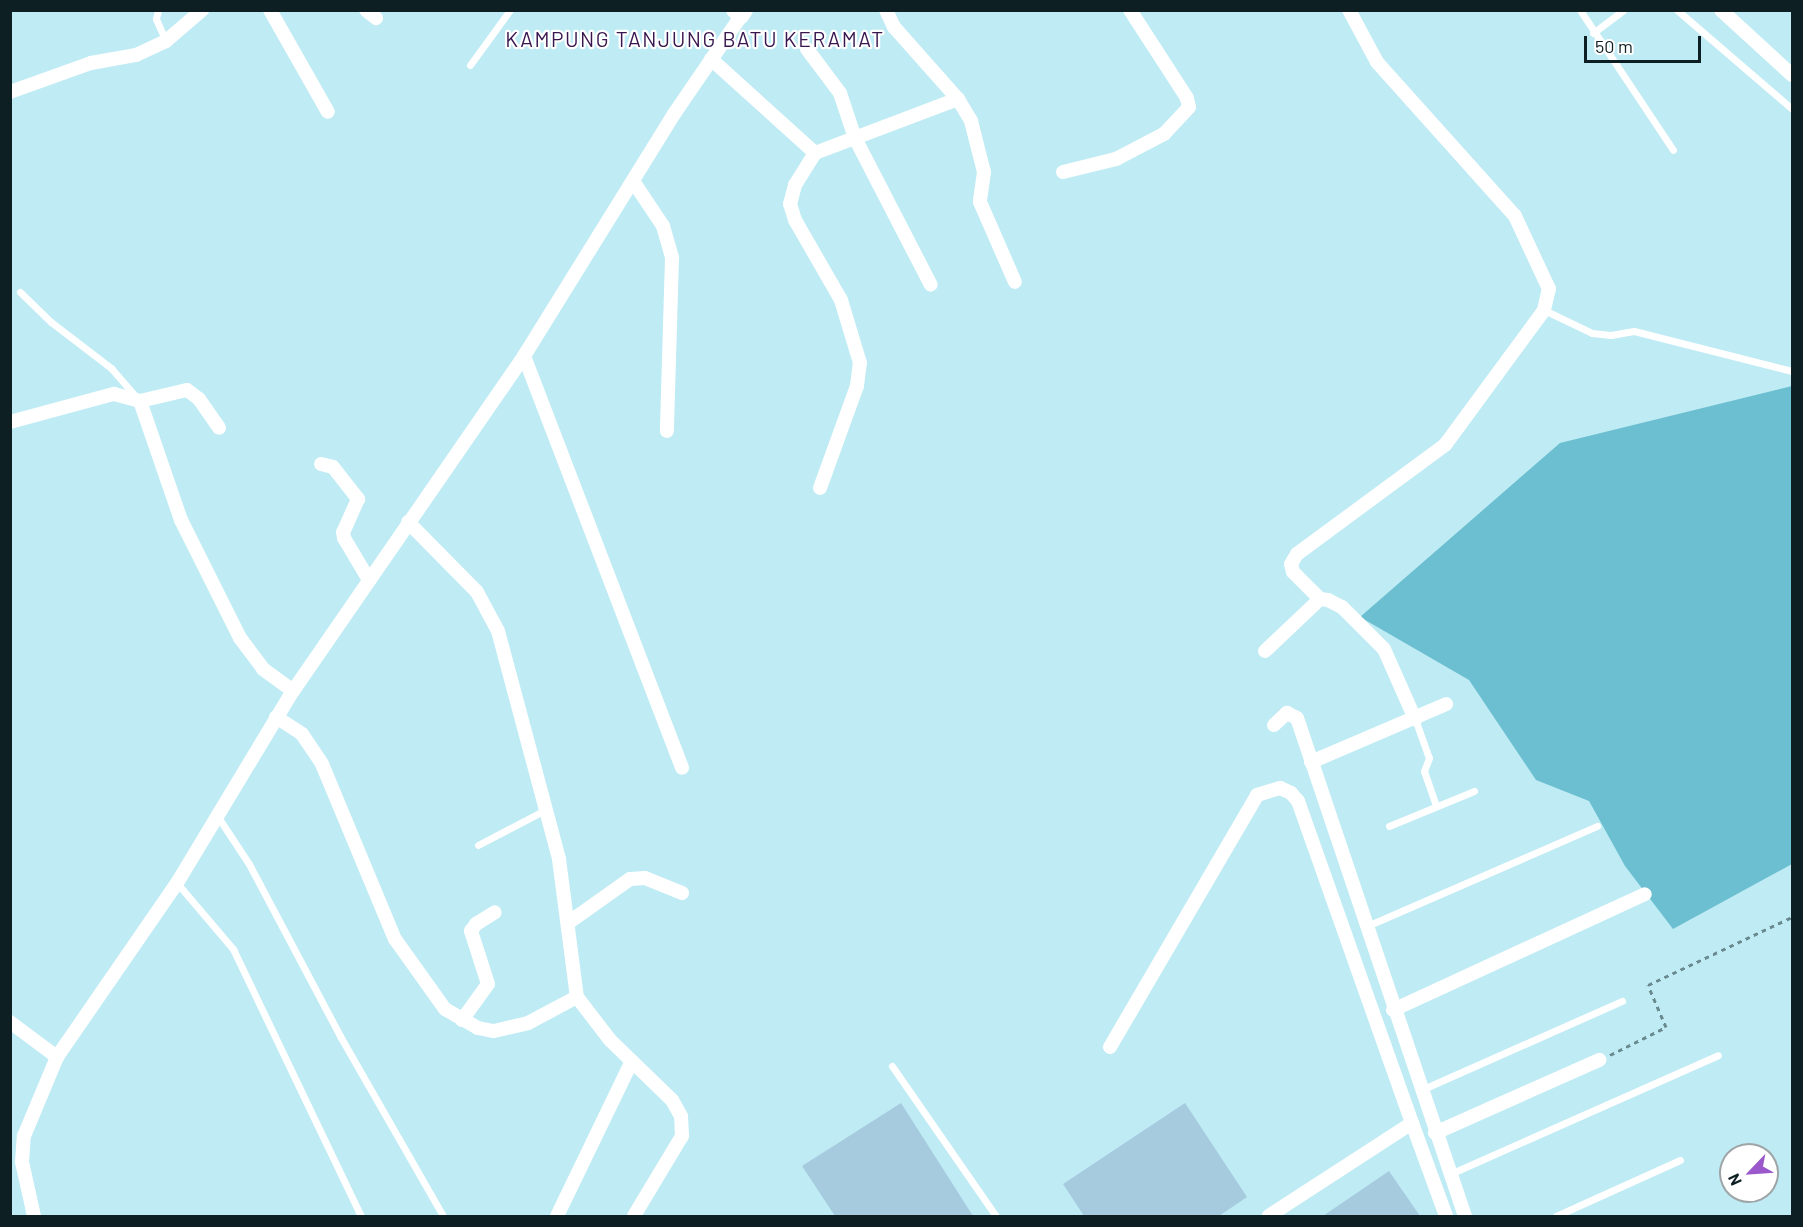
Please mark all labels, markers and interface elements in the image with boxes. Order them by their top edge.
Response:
scale bar [1587,24,1704,62]
district label: KAMPUNG TANJUNG BATU KERAMAT [505,26,885,52]
text: 50 m [1595,35,1633,57]
north arrow [1719,1143,1779,1203]
text: N [1723,1171,1745,1189]

